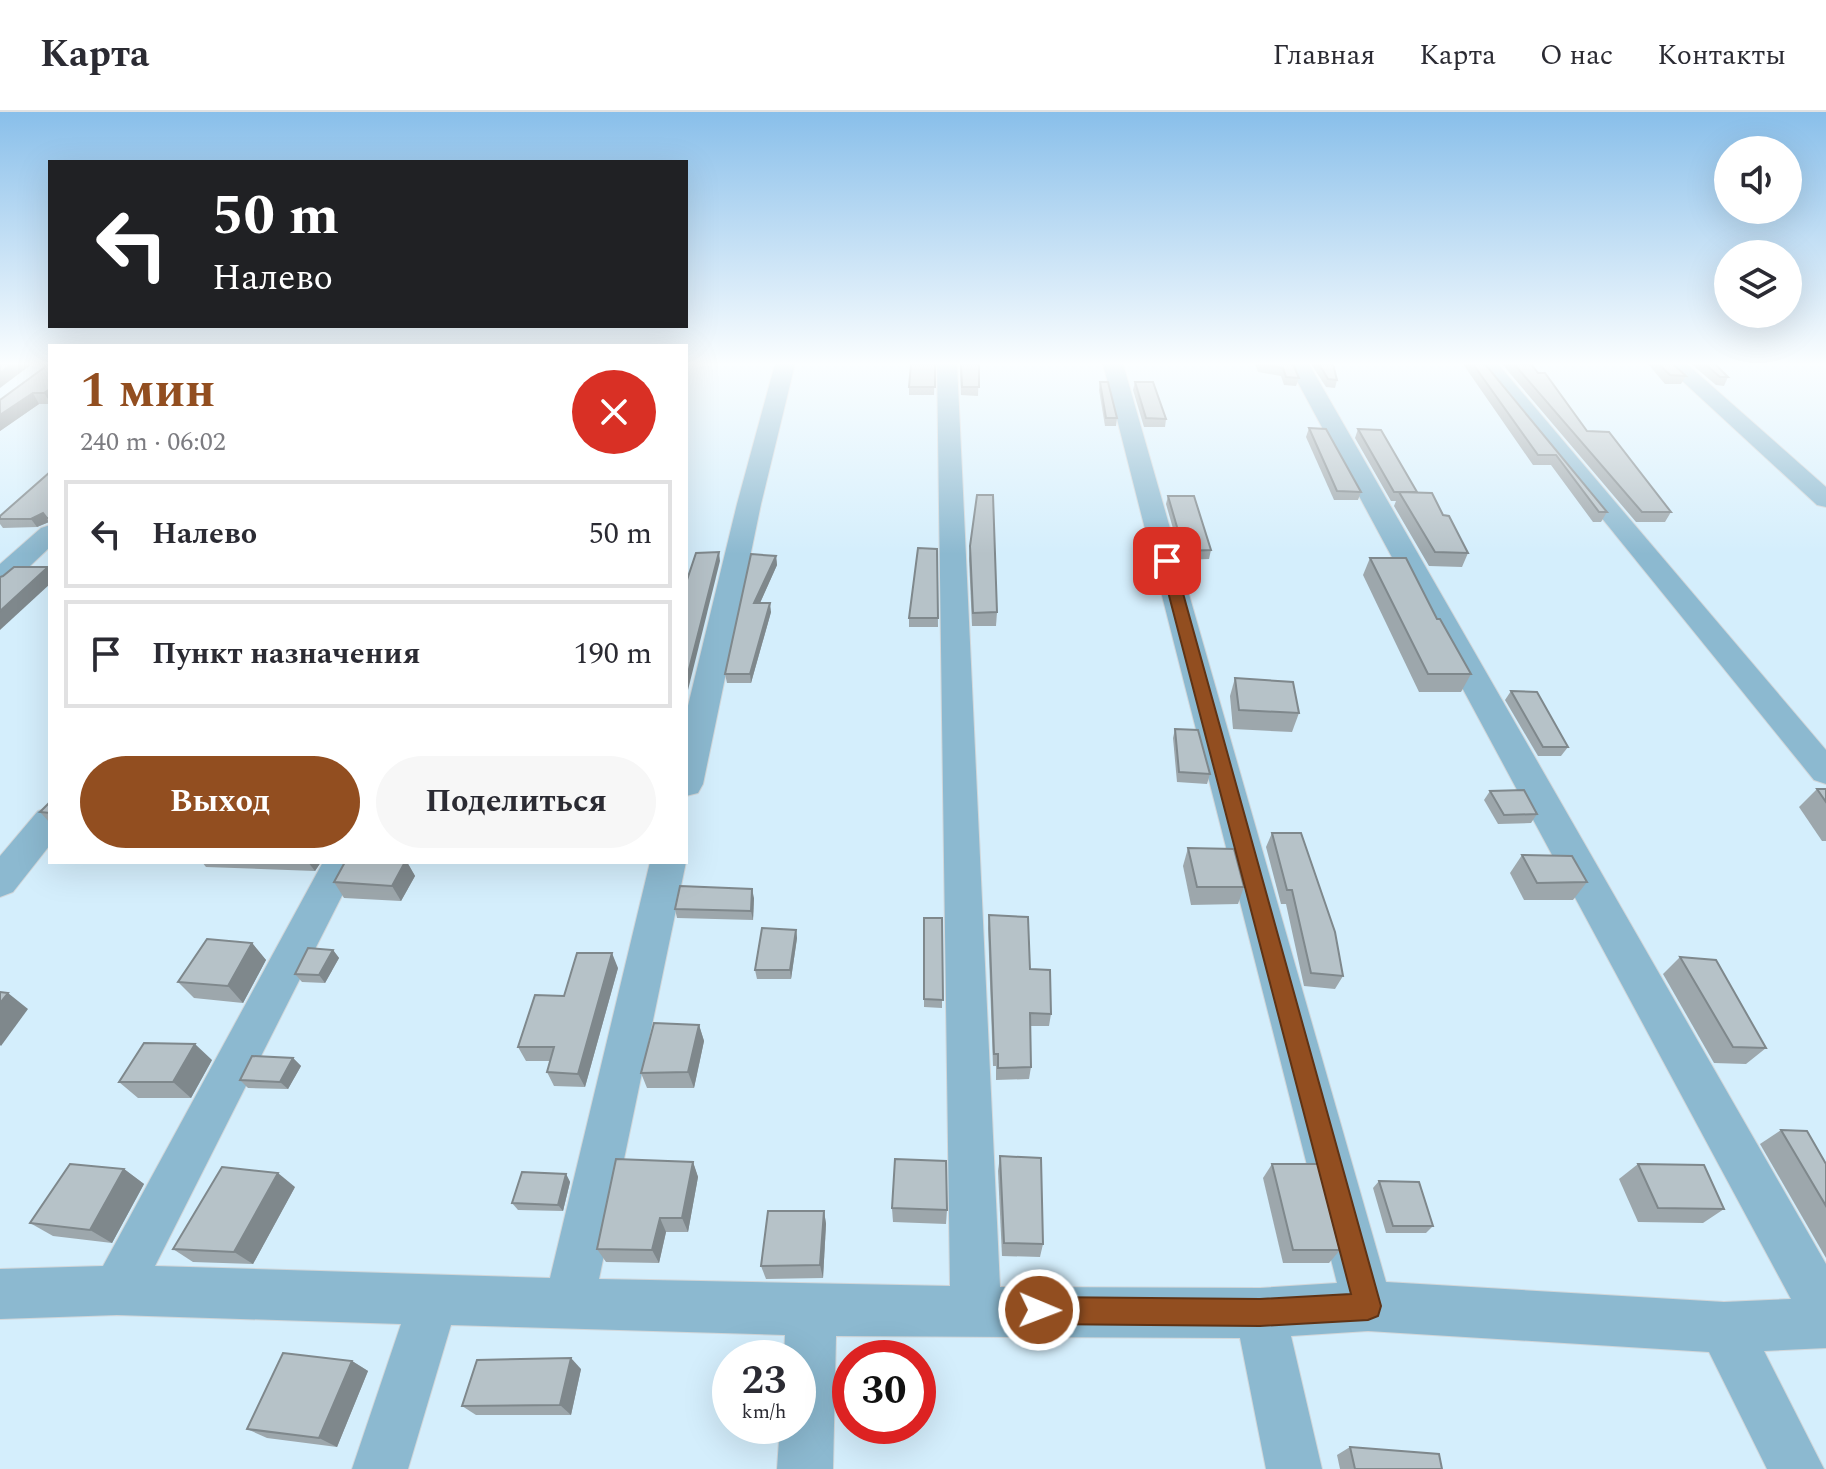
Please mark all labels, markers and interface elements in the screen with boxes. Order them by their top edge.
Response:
text: Карта [40,26,150,84]
text: Главная [1273,34,1375,77]
text: Карта [1419,34,1496,77]
text: О нас [1540,34,1613,77]
text: Контакты [1657,34,1786,77]
map controls [1714,136,1802,328]
button: sound [1714,136,1802,224]
text: 50 m [212,174,339,259]
icon: left [80,192,184,296]
button: layers [1714,240,1802,328]
text: Налево [212,251,333,306]
text: 1 мин [80,355,215,428]
button: close [572,370,656,454]
text: 240 m · 06:02 [80,422,226,462]
text: Налево [152,511,257,557]
text: 50 m [589,511,652,557]
icon: left [84,512,128,556]
pin [1133,527,1201,595]
icon: arrive [1145,539,1189,583]
text: Пункт назначения [152,631,420,677]
text: 190 m [574,631,652,677]
icon: arrive [84,632,128,676]
button: Выход [80,756,360,848]
button: Поделиться [376,756,656,848]
position arrow [997,1268,1081,1352]
speed limit sign: 30 [832,1340,936,1444]
text: 23 [742,1351,786,1412]
text: km/h [742,1397,787,1427]

